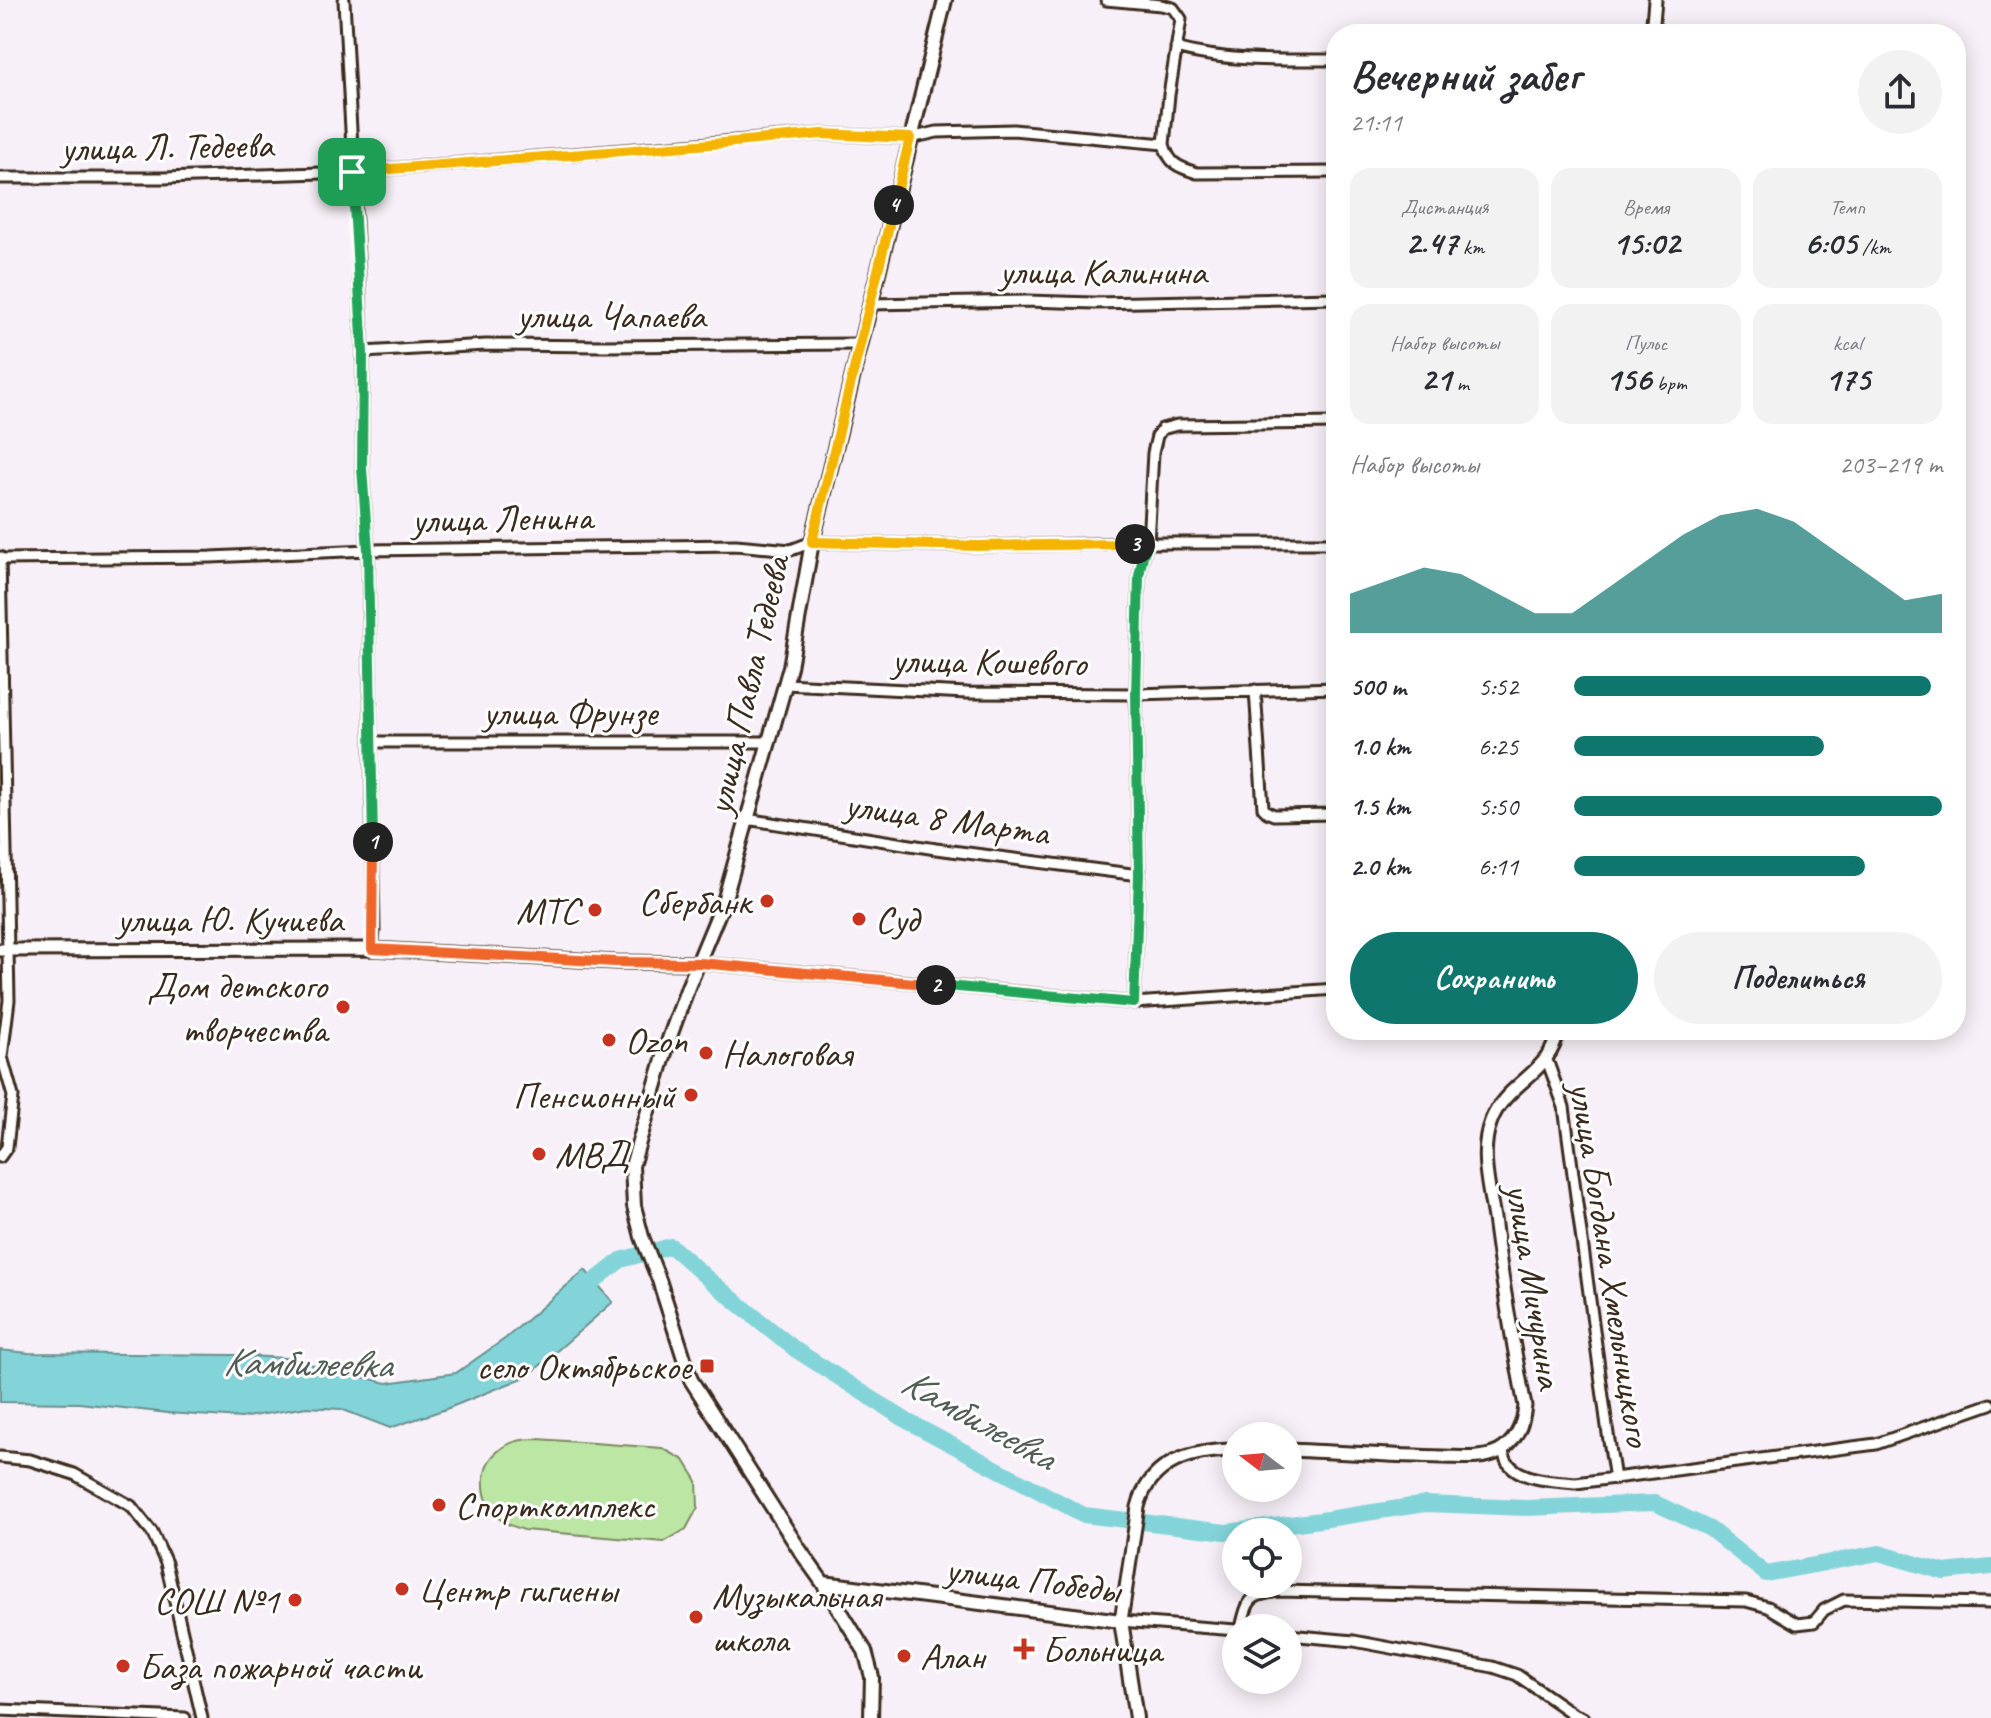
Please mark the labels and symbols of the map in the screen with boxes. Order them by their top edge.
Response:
street label: улица Л. Тедеева [58,121,276,172]
pin [318,138,386,206]
pin: 4 [874,185,914,225]
street label: улица Калинина [997,248,1209,295]
street label: улица Чапаева [515,292,708,339]
street label: улица Ленина [409,493,596,544]
pin: 3 [1115,524,1155,564]
street label: улица Павла Тедеева [694,548,801,821]
street label: улица Кошевого [889,636,1089,687]
street label: улица Фрунзе [481,689,660,736]
street label: улица 8 Марта [840,781,1055,856]
pin: 1 [353,822,393,862]
place label: Сбербанк [638,878,754,925]
place label: МТС [516,887,584,934]
marker: Сбербанк [758,892,776,910]
street label: улица Ю. Кучиева [115,896,346,943]
place label: Суд [875,896,922,943]
marker: МТС [586,901,604,919]
marker: Суд [850,910,868,928]
place label: Дом детского творчества [147,962,330,1053]
pin: 2 [916,965,956,1005]
marker: Дом детского творчества [334,998,352,1016]
place label: Ozon [625,1017,688,1064]
place label: Налоговая [722,1030,855,1077]
marker: Ozon [600,1031,618,1049]
marker: Налоговая [697,1044,715,1062]
place label: Пенсионный [513,1072,677,1119]
street label: улица Богдана Хмельницкого [1558,1077,1663,1452]
marker: Пенсионный [682,1086,700,1104]
place label: МВД [555,1131,631,1178]
marker: МВД [530,1145,548,1163]
street label: улица Мичурина [1495,1178,1574,1394]
water label: Камбилеевка [223,1337,395,1390]
place label: село Октябрьское [477,1343,694,1390]
water label: Камбилеевка [893,1356,1068,1483]
marker: село Октябрьское [698,1357,716,1375]
north arrow [1222,1422,1302,1502]
place label: Спорткомплекс [455,1482,656,1529]
marker: Спорткомплекс [430,1496,448,1514]
street label: улица Победы [941,1545,1126,1614]
place label: Центр гигиены [418,1566,620,1613]
place label: Музыкальная школа [712,1572,884,1663]
place label: СОШ №1 [154,1577,281,1624]
marker: Центр гигиены [393,1580,411,1598]
marker: СОШ №1 [286,1591,304,1609]
marker: Музыкальная школа [687,1608,705,1626]
place label: Больница [1042,1626,1165,1673]
place label: Алан [920,1633,987,1680]
marker: Больница [1013,1638,1035,1660]
place label: База пожарной части [139,1643,424,1690]
marker: Алан [895,1647,913,1665]
marker: База пожарной части [114,1657,132,1675]

